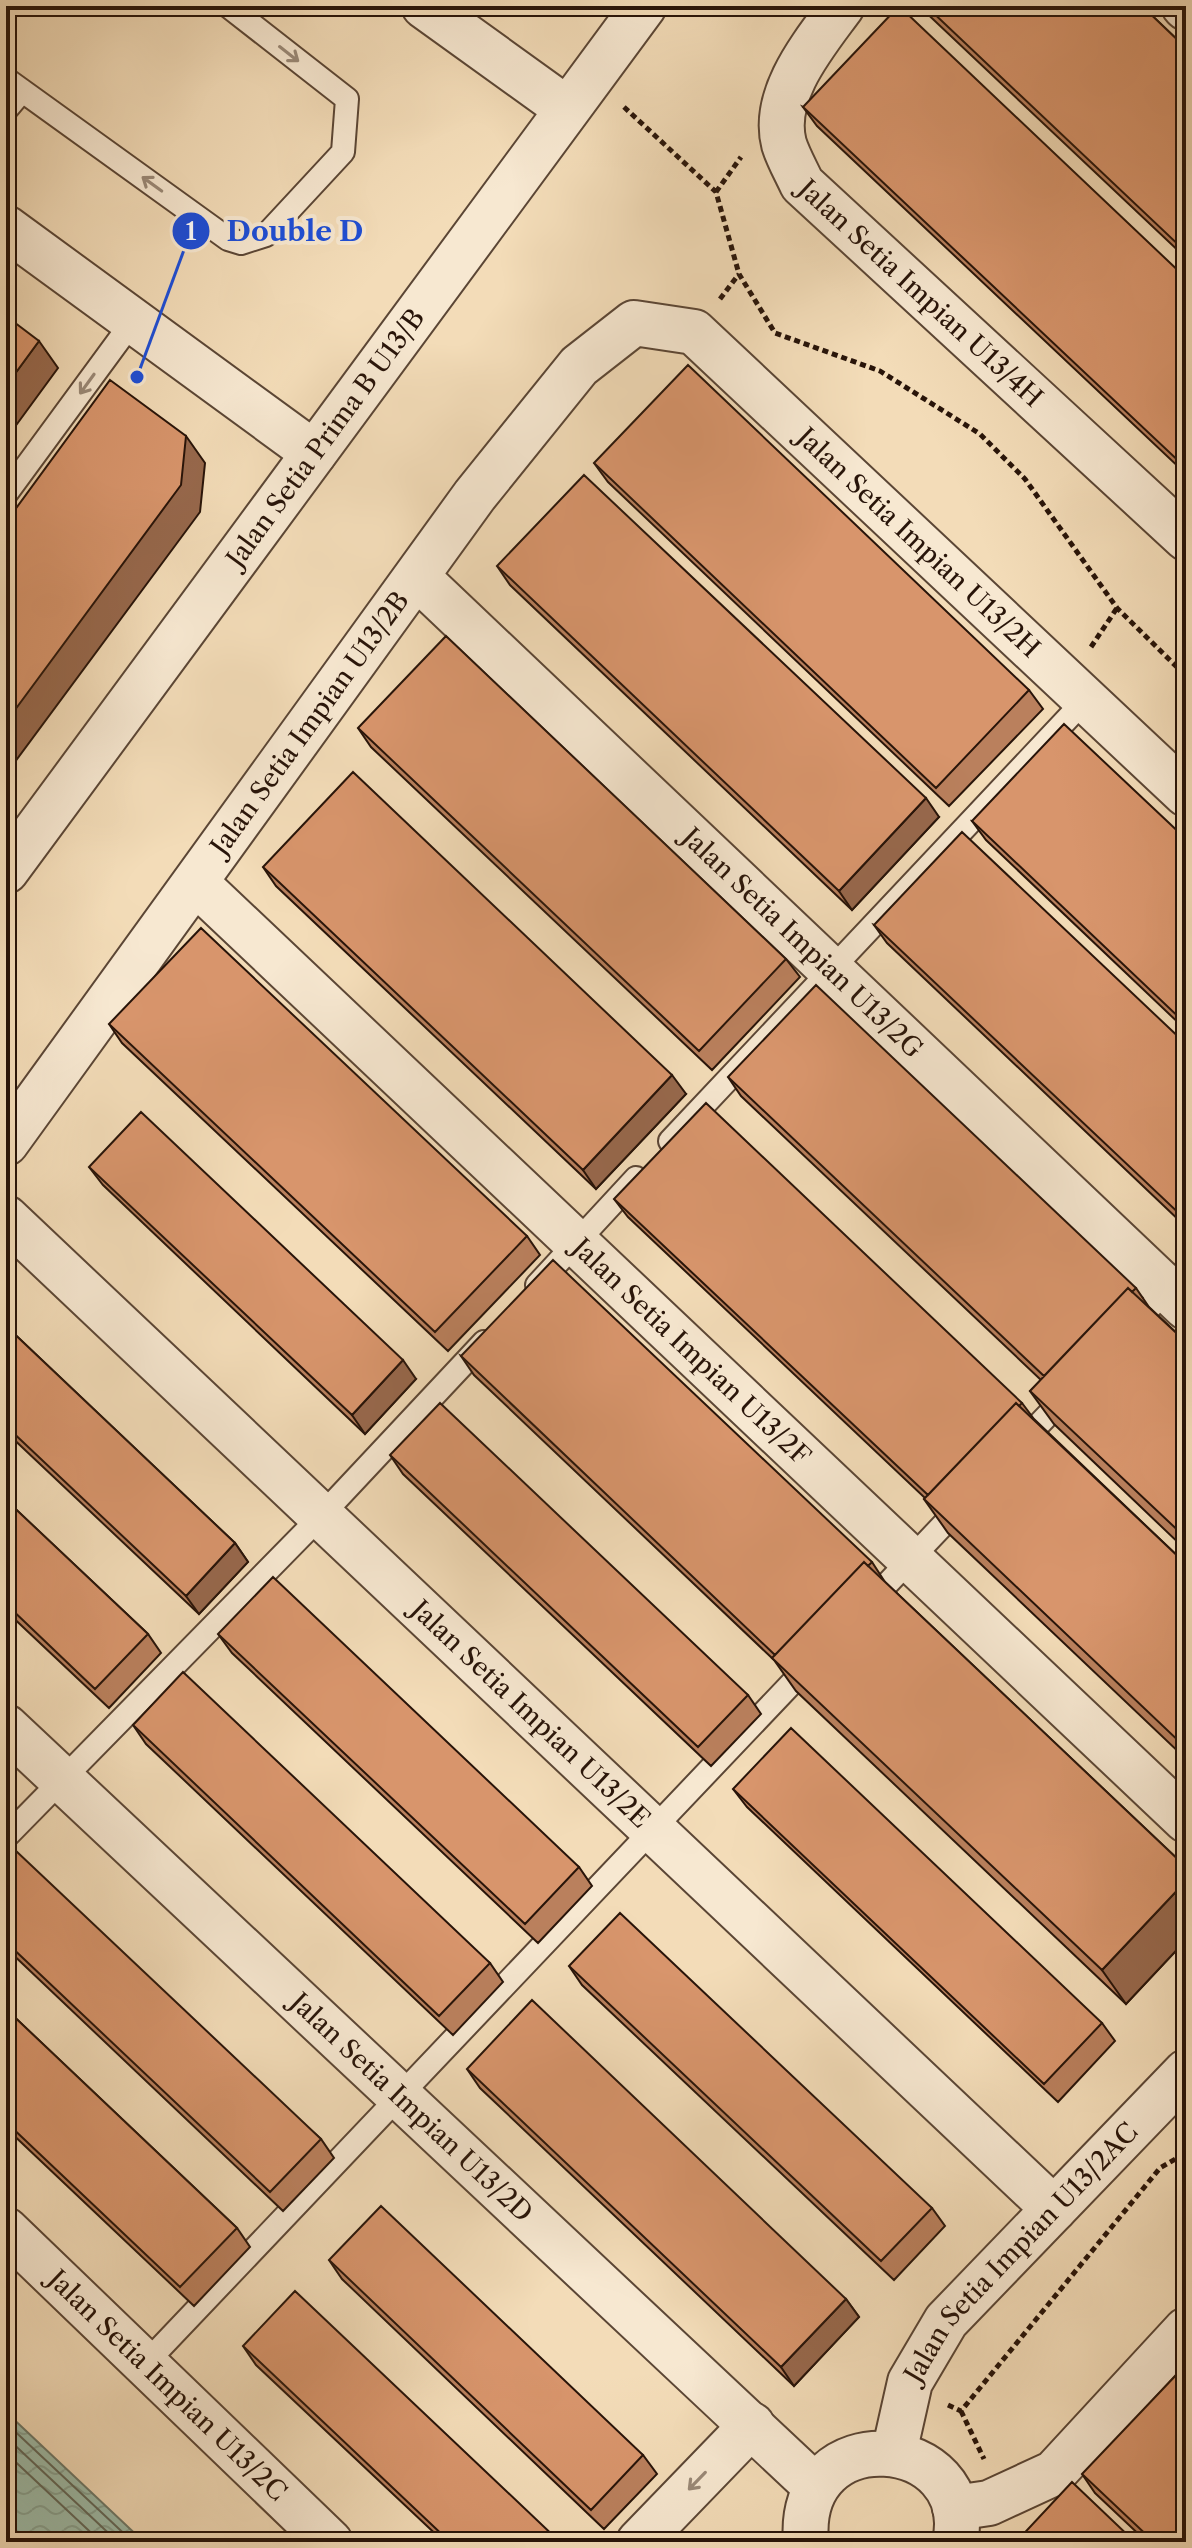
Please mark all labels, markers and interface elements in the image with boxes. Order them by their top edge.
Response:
one-way arrow [278,46,299,63]
street label: Jalan Setia Impian U13/4H [789,170,1049,414]
one-way arrow [141,176,163,192]
callout: Double D [171,205,380,257]
text: Double D [227,214,363,248]
text: 1 [186,217,197,246]
street label: Jalan Setia Prima B U13/B [217,303,431,577]
one-way arrow [78,372,95,394]
street label: Jalan Setia Impian U13/2H [787,418,1047,664]
street label: Jalan Setia Impian U13/2B [201,585,416,865]
street label: Jalan Setia Impian U13/2G [672,818,930,1065]
street label: Jalan Setia Impian U13/2F [563,1229,817,1472]
street label: Jalan Setia Impian U13/2E [402,1591,657,1835]
street label: Jalan Setia Impian U13/2D [281,1983,539,2229]
street label: Jalan Setia Impian U13/2AC [895,2116,1144,2392]
street label: Jalan Setia Impian U13/2C [38,2260,293,2508]
one-way arrow [688,2471,707,2491]

